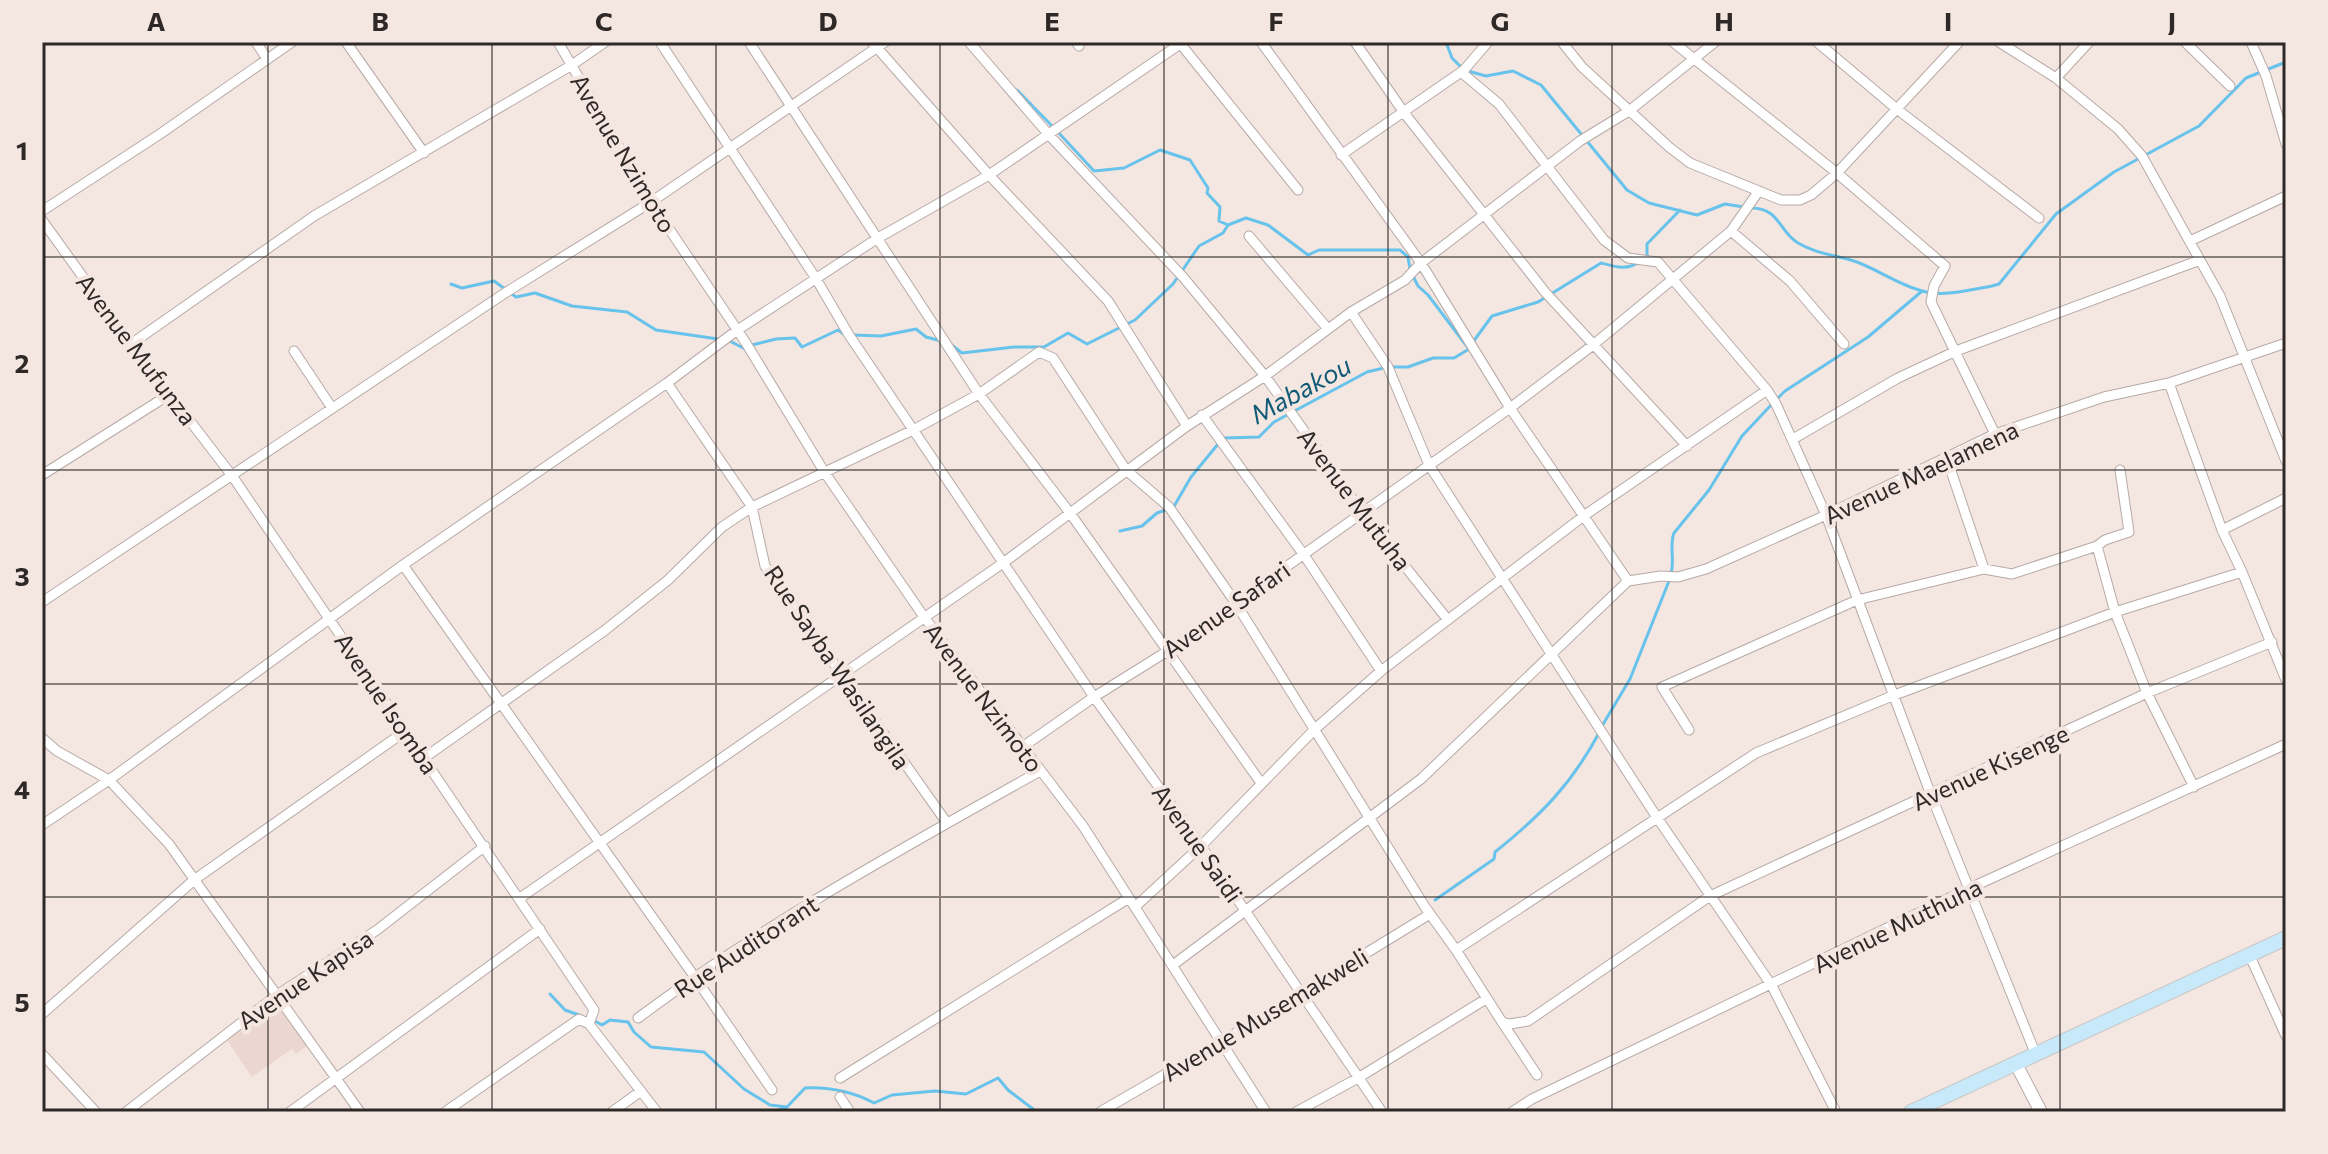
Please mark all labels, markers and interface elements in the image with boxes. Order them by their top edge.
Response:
text: A [147,5,166,36]
text: B [371,5,389,36]
text: C [595,5,613,36]
text: D [818,5,838,36]
text: E [1044,5,1060,36]
text: F [1268,5,1284,36]
text: G [1491,5,1509,36]
text: H [1714,5,1734,36]
text: I [1944,5,1952,36]
text: J [2168,5,2176,36]
street label: Avenue Nzimoto [565,68,683,238]
text: 1 [16,134,28,165]
street label: Avenue Mufunza [71,268,203,430]
text: 2 [15,347,29,378]
water label: Mabakou [1244,349,1356,429]
street label: Avenue Maelamena [1819,414,2023,530]
street label: Avenue Mutuha [1292,422,1418,576]
street label: Avenue Safari [1157,554,1295,664]
street label: Rue Sayba Wasilangila [759,559,917,775]
text: 3 [14,560,30,591]
street label: Avenue Nzimoto [918,616,1050,778]
street label: Avenue Isomba [329,627,445,779]
street label: Avenue Kisenge [1907,718,2073,816]
text: 4 [14,773,30,804]
street label: Avenue Saidi [1147,778,1249,908]
street label: Avenue Muthuha [1808,872,1986,978]
street label: Rue Auditorant [669,889,824,1003]
street label: Avenue Kapisa [232,923,378,1035]
street label: Avenue Musemakweli [1157,941,1373,1087]
text: 5 [14,986,30,1017]

